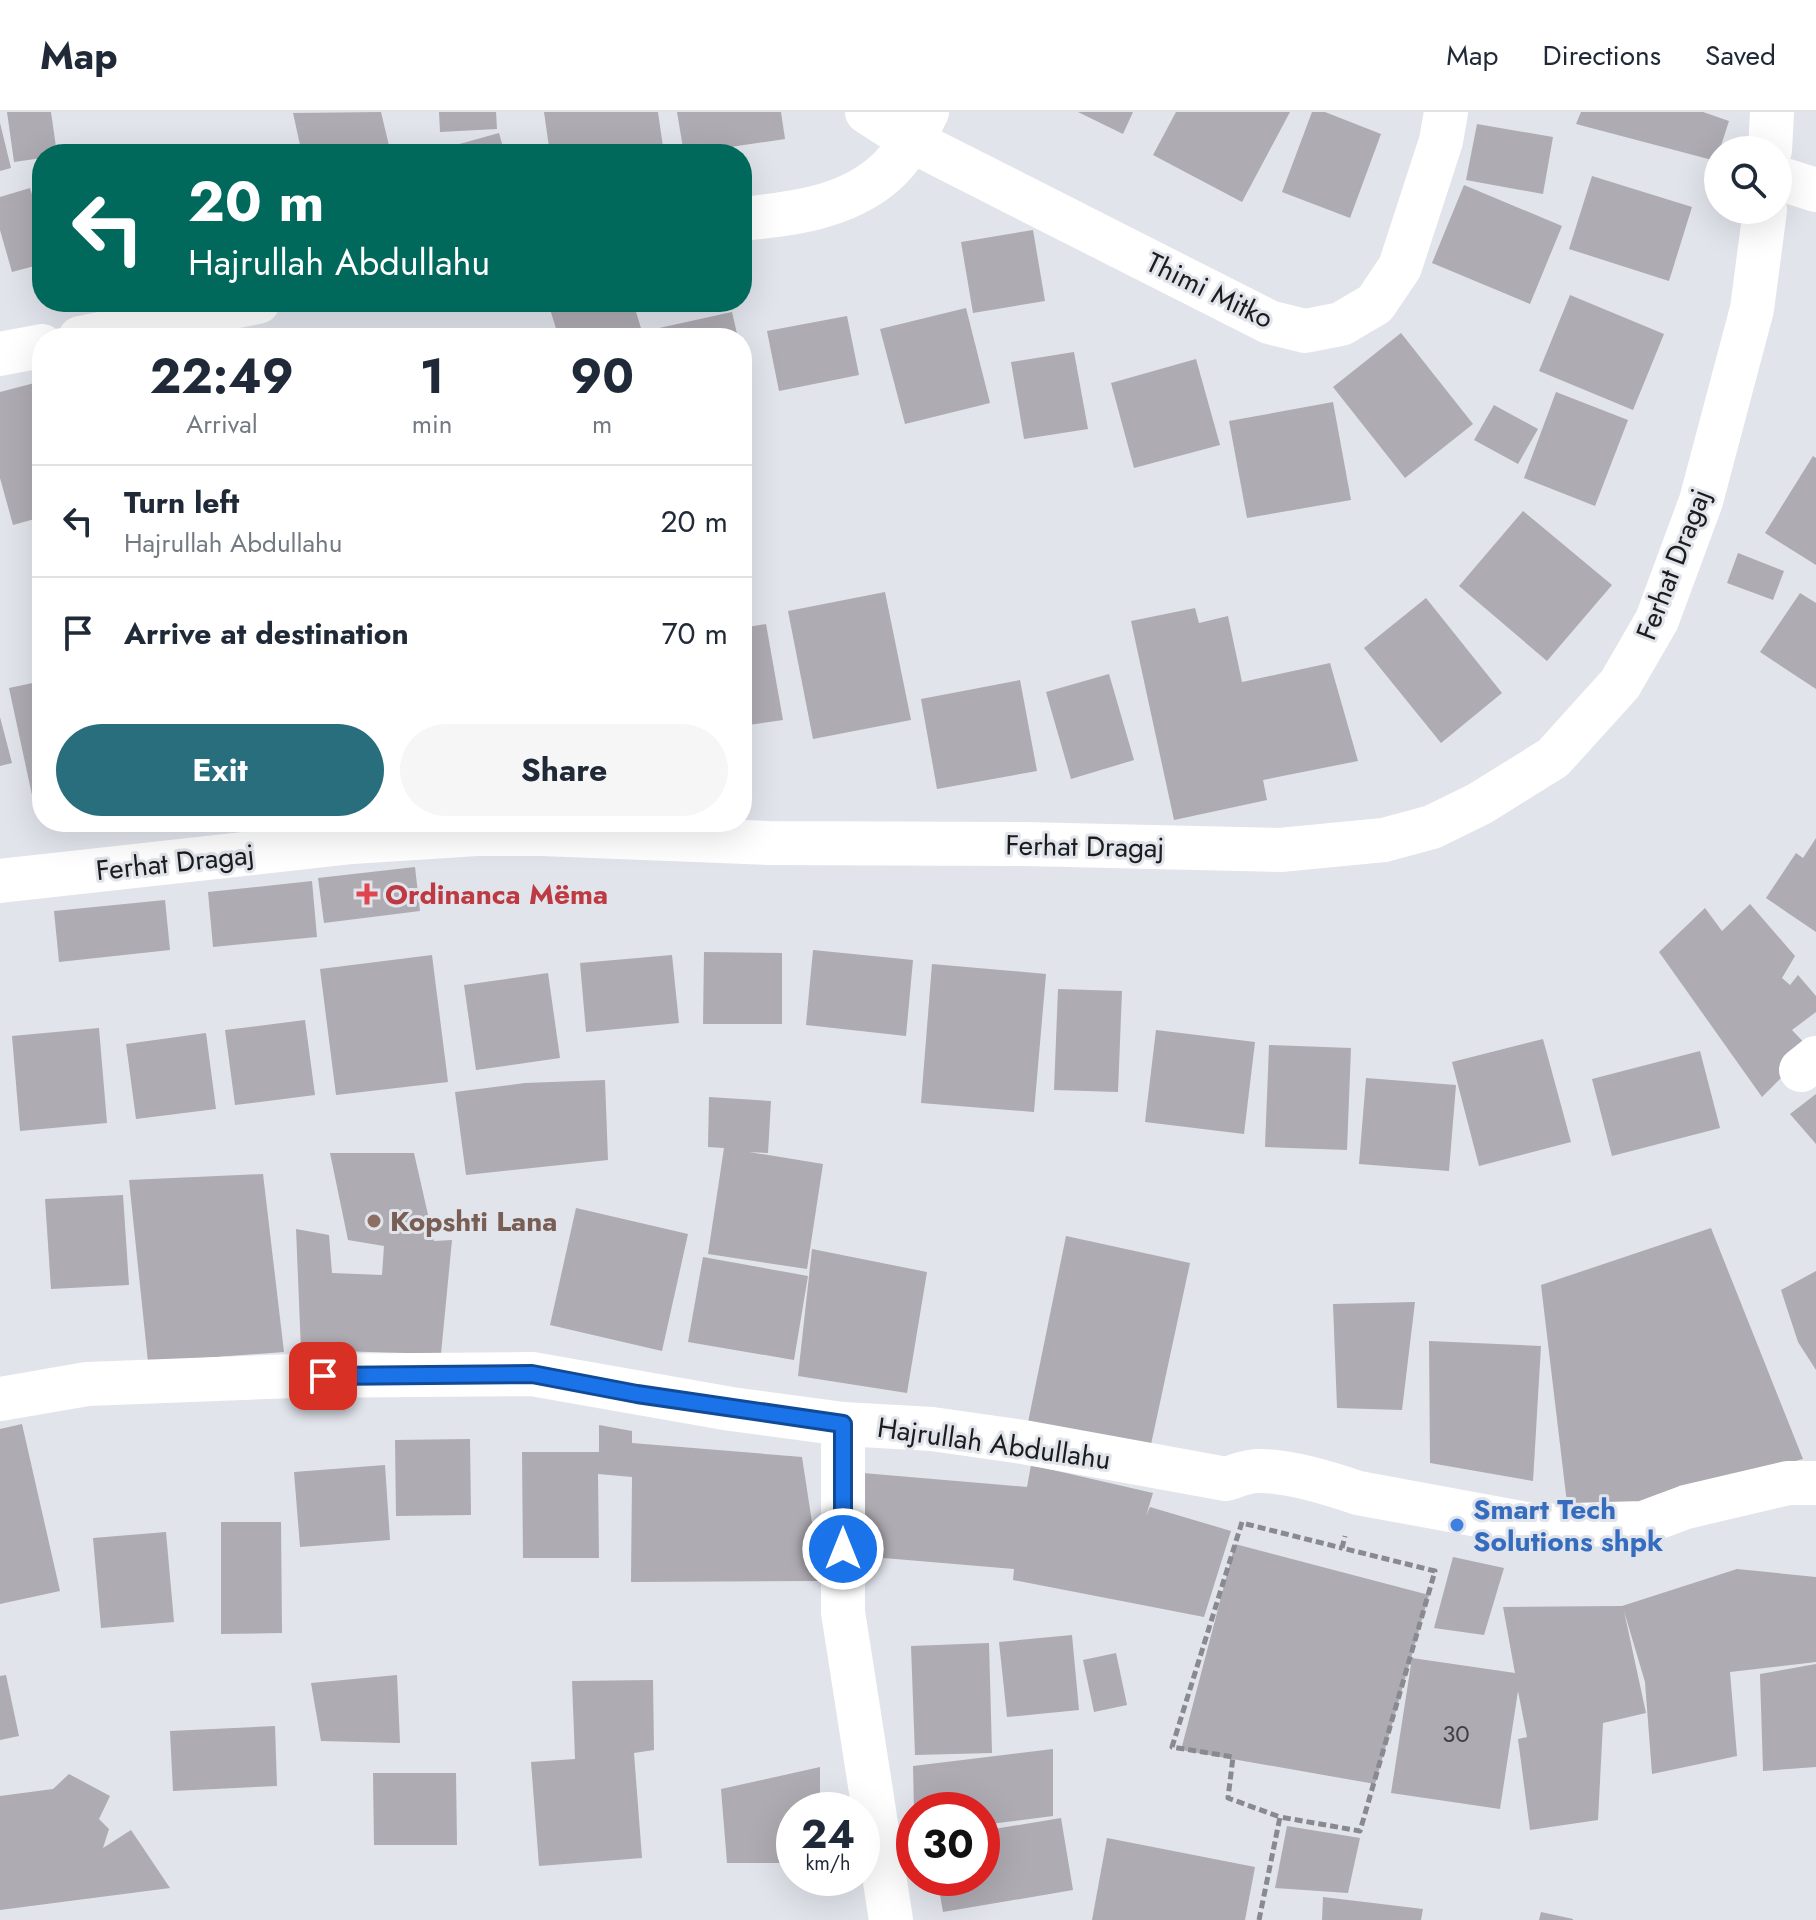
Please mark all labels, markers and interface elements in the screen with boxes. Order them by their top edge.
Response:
text: Map [40,28,118,83]
text: Map [1446,35,1498,76]
text: Directions [1542,35,1661,76]
text: Saved [1705,35,1776,76]
map controls [1704,136,1792,224]
button: search [1704,136,1792,224]
text: 20 m [188,161,325,242]
icon: left [56,176,160,280]
text: Hajrullah Abdullahu [188,236,490,288]
street label: Thimi Mitko [1140,242,1280,339]
text: 22:49 [150,342,294,411]
text: 1 [420,342,444,411]
text: 90 [570,342,634,411]
text: Arrival [186,405,258,443]
text: min [412,405,452,443]
text: m [592,405,612,443]
text: Turn left [124,481,239,524]
street label: Ferhat Dragaj [1626,483,1721,646]
icon: left [56,499,100,543]
text: 20 m [661,500,728,543]
text: Hajrullah Abdullahu [124,524,342,562]
icon: arrive [56,611,100,655]
text: Arrive at destination [124,612,409,655]
text: 70 m [662,612,728,655]
button: Exit [56,724,384,816]
button: Share [400,724,728,816]
street label: Ferhat Dragaj [1005,825,1165,868]
street label: Ferhat Dragaj [94,834,256,891]
place label: Ordinanca Mëma [385,874,608,915]
marker: Ordinanca Mëma [356,883,378,905]
place label: Kopshti Lana [390,1201,557,1242]
marker: Kopshti Lana [365,1212,383,1230]
pin [289,1342,357,1410]
icon: arrive [301,1354,345,1398]
street label: Hajrullah Abdullahu [875,1407,1113,1480]
place label: Smart Tech Solutions shpk [1473,1489,1663,1562]
position arrow [801,1507,885,1591]
marker: Smart Tech Solutions shpk [1448,1516,1466,1534]
house number: 30 [1442,1716,1470,1751]
speed limit sign: 30 [896,1792,1000,1896]
text: 24 [801,1805,855,1863]
text: km/h [805,1849,851,1878]

